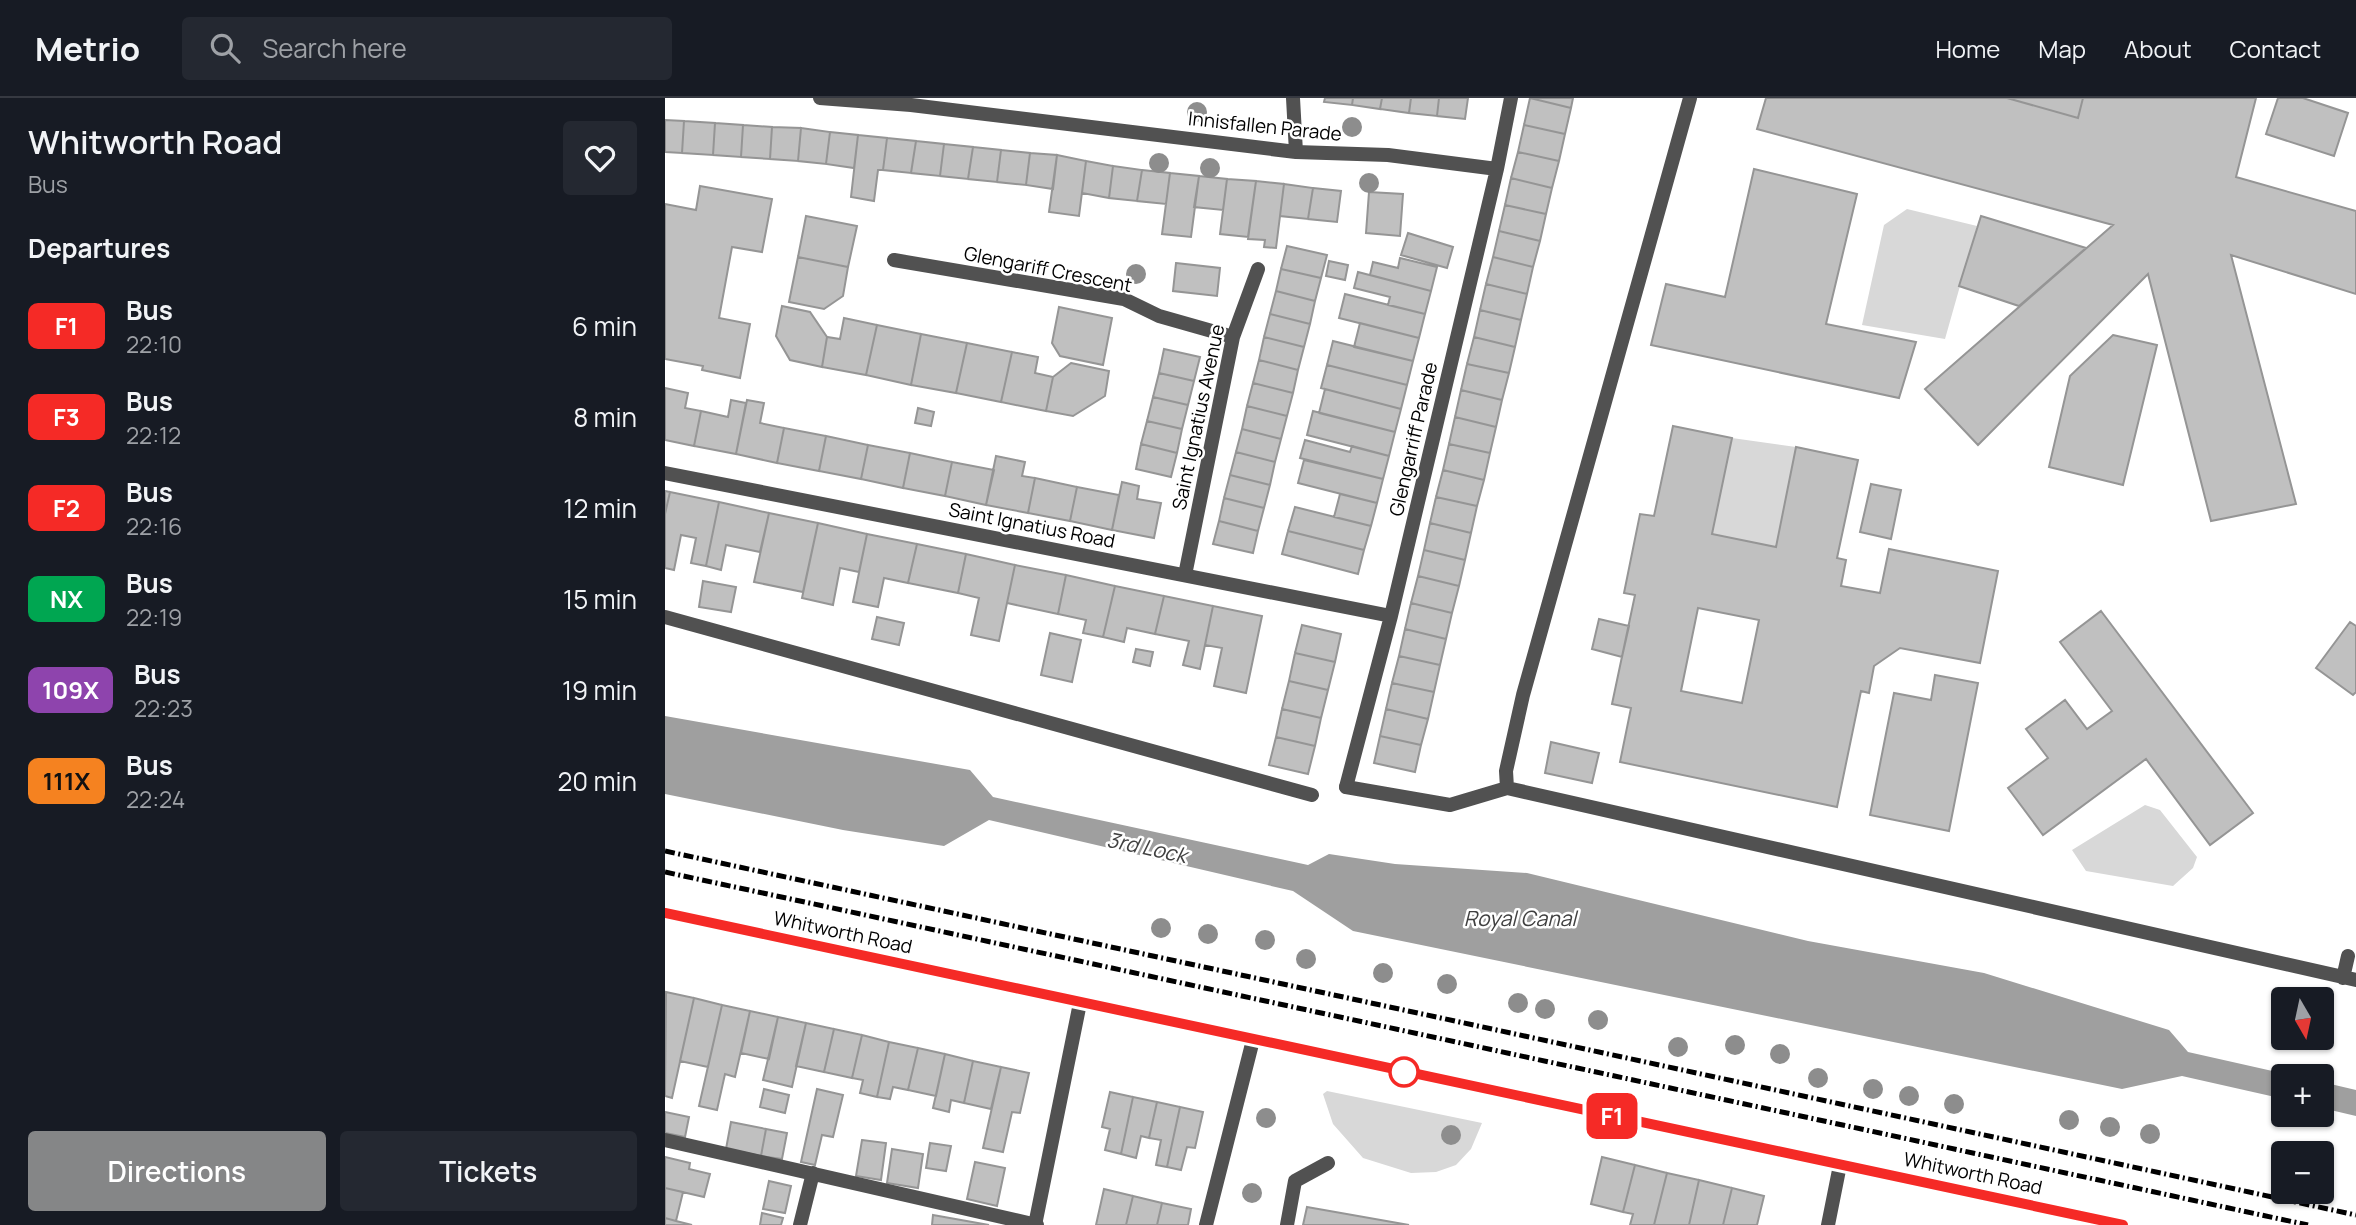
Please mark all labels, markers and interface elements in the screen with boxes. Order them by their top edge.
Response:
search box [182,17,672,80]
text: Metrio [35,26,140,71]
icon: search [206,29,244,67]
text: Search here [262,30,407,66]
text: Home [1935,32,2000,65]
text: Map [2038,32,2086,65]
text: About [2124,32,2192,65]
text: Contact [2230,32,2321,65]
street label: Innisfallen Parade [1187,105,1343,147]
text: Whitworth Road [28,119,282,164]
button: heart [563,121,637,195]
text: Bus [28,168,68,200]
text: Departures [28,230,170,266]
street label: Glengariff Crescent [962,240,1134,298]
text: Bus [126,292,173,328]
text: 6 min [572,308,637,344]
text: F1 [55,309,78,342]
street label: Saint Ignatius Avenue [1166,322,1230,512]
text: 22:10 [126,328,182,360]
street label: Glengarriff Parade [1383,359,1443,519]
text: Bus [126,383,173,419]
text: 8 min [573,399,637,435]
text: F3 [53,400,80,433]
text: 22:12 [126,419,181,451]
text: Bus [126,474,173,510]
text: 12 min [563,490,637,526]
text: F2 [53,491,80,524]
street label: Saint Ignatius Road [947,496,1117,554]
text: 22:16 [126,510,182,542]
text: Bus [126,565,173,601]
text: 15 min [563,581,637,617]
text: NX [50,582,83,615]
text: 22:19 [126,601,182,633]
text: Bus [134,656,181,692]
text: 19 min [562,672,637,708]
text: 109X [42,673,99,706]
text: 22:23 [134,692,193,724]
text: Bus [126,747,173,783]
text: 20 min [558,763,637,799]
text: 111X [43,764,90,797]
text: 22:24 [126,783,185,815]
water label: 3rd Lock [1105,825,1192,870]
water label: Royal Canal [1464,904,1579,932]
street label: Whitworth Road [771,905,915,959]
north arrow [2271,987,2335,1050]
map controls [2271,987,2334,1204]
unlabelled marker [1389,1057,1419,1087]
button: + [2271,1064,2334,1127]
line badge: F1 [1581,1093,1643,1139]
text: F1 [1600,1099,1624,1132]
button: Directions [28,1131,326,1211]
button: Tickets [340,1131,637,1211]
button: − [2271,1141,2334,1204]
street label: Whitworth Road [1901,1146,2045,1200]

